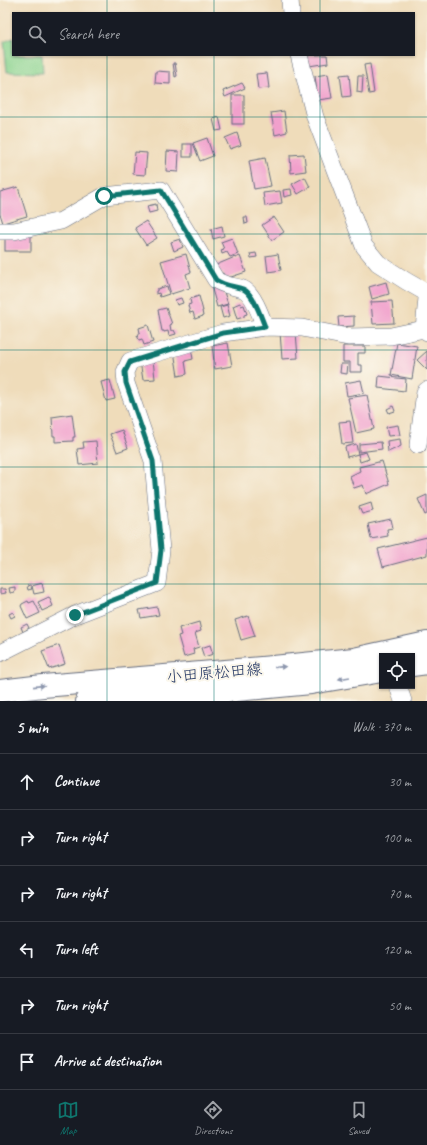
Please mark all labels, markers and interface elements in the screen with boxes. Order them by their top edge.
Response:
search box [12,12,415,56]
icon: search [26,23,48,45]
text: Search here [58,25,119,44]
route start [95,187,113,205]
route end [66,606,84,624]
map controls [379,653,415,689]
button: locate [379,653,415,689]
street label: 小田原松田線 [165,659,263,687]
one-way arrow [274,664,286,670]
one-way arrow [337,675,350,681]
one-way arrow [33,683,45,690]
text: 5 min [16,717,48,738]
text: Walk · 370 m [352,719,411,735]
icon: ahead [16,771,38,793]
text: Continue [54,772,99,791]
text: 30 m [389,774,411,790]
icon: right [16,827,38,849]
text: Turn right [54,828,107,847]
text: 100 m [383,830,411,846]
icon: right [16,883,38,905]
text: Turn right [54,884,107,903]
text: 70 m [389,886,411,902]
icon: left [16,939,38,961]
text: Turn left [54,940,97,959]
text: 120 m [383,942,411,958]
icon: right [16,995,38,1017]
text: Turn right [54,996,107,1015]
text: 50 m [389,998,411,1014]
icon: arrive [16,1051,38,1073]
text: Arrive at destination [54,1052,161,1071]
tab: Map [57,1099,79,1137]
tab: Directions [194,1099,233,1137]
tab: Saved [348,1099,370,1137]

